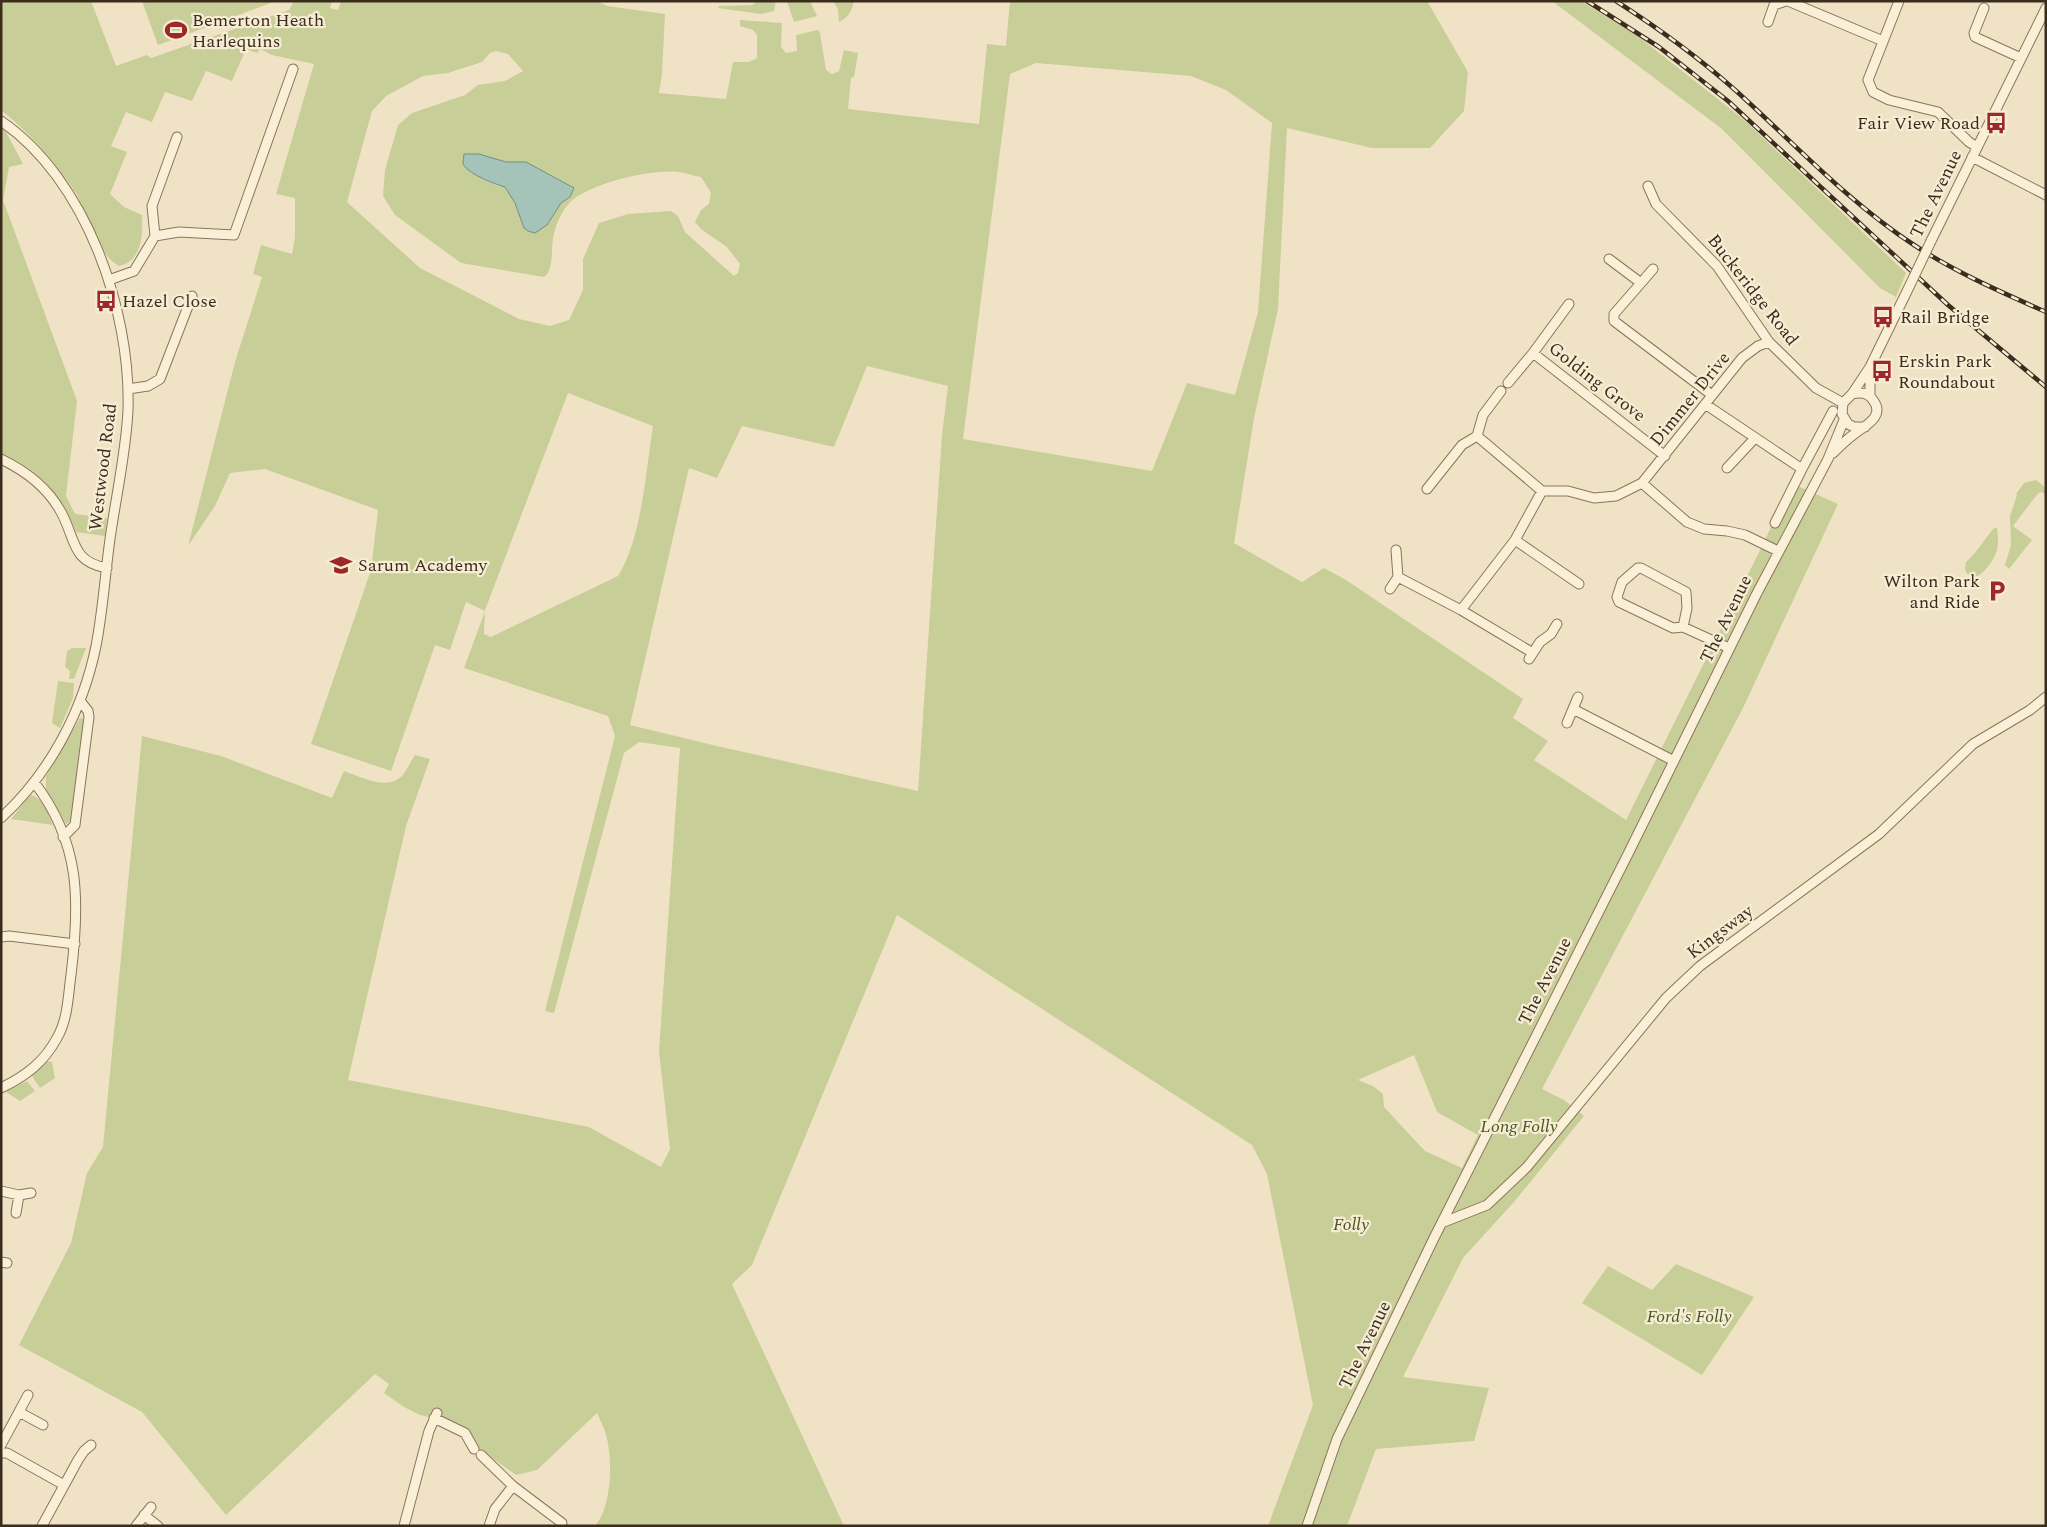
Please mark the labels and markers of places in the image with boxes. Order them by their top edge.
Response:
place label: Bemerton Heath Harlequins [192,7,324,55]
sports icon: Bemerton Heath Harlequins [163,17,189,43]
place label: Fair View Road [1857,110,1980,137]
bus stop icon: Fair View Road [1983,110,2009,136]
bus stop icon: Hazel Close [93,288,119,314]
place label: Hazel Close [122,288,217,315]
bus stop icon: Rail Bridge [1870,304,1896,330]
place label: Rail Bridge [1900,304,1989,331]
place label: Erskin Park Roundabout [1898,348,1995,396]
bus stop icon: Erskin Park Roundabout [1869,358,1895,384]
school or university icon: Sarum Academy [328,552,354,578]
place label: Sarum Academy [358,552,489,579]
place label: Wilton Park and Ride [1883,568,1980,616]
parking icon: Wilton Park and Ride [1984,578,2010,604]

